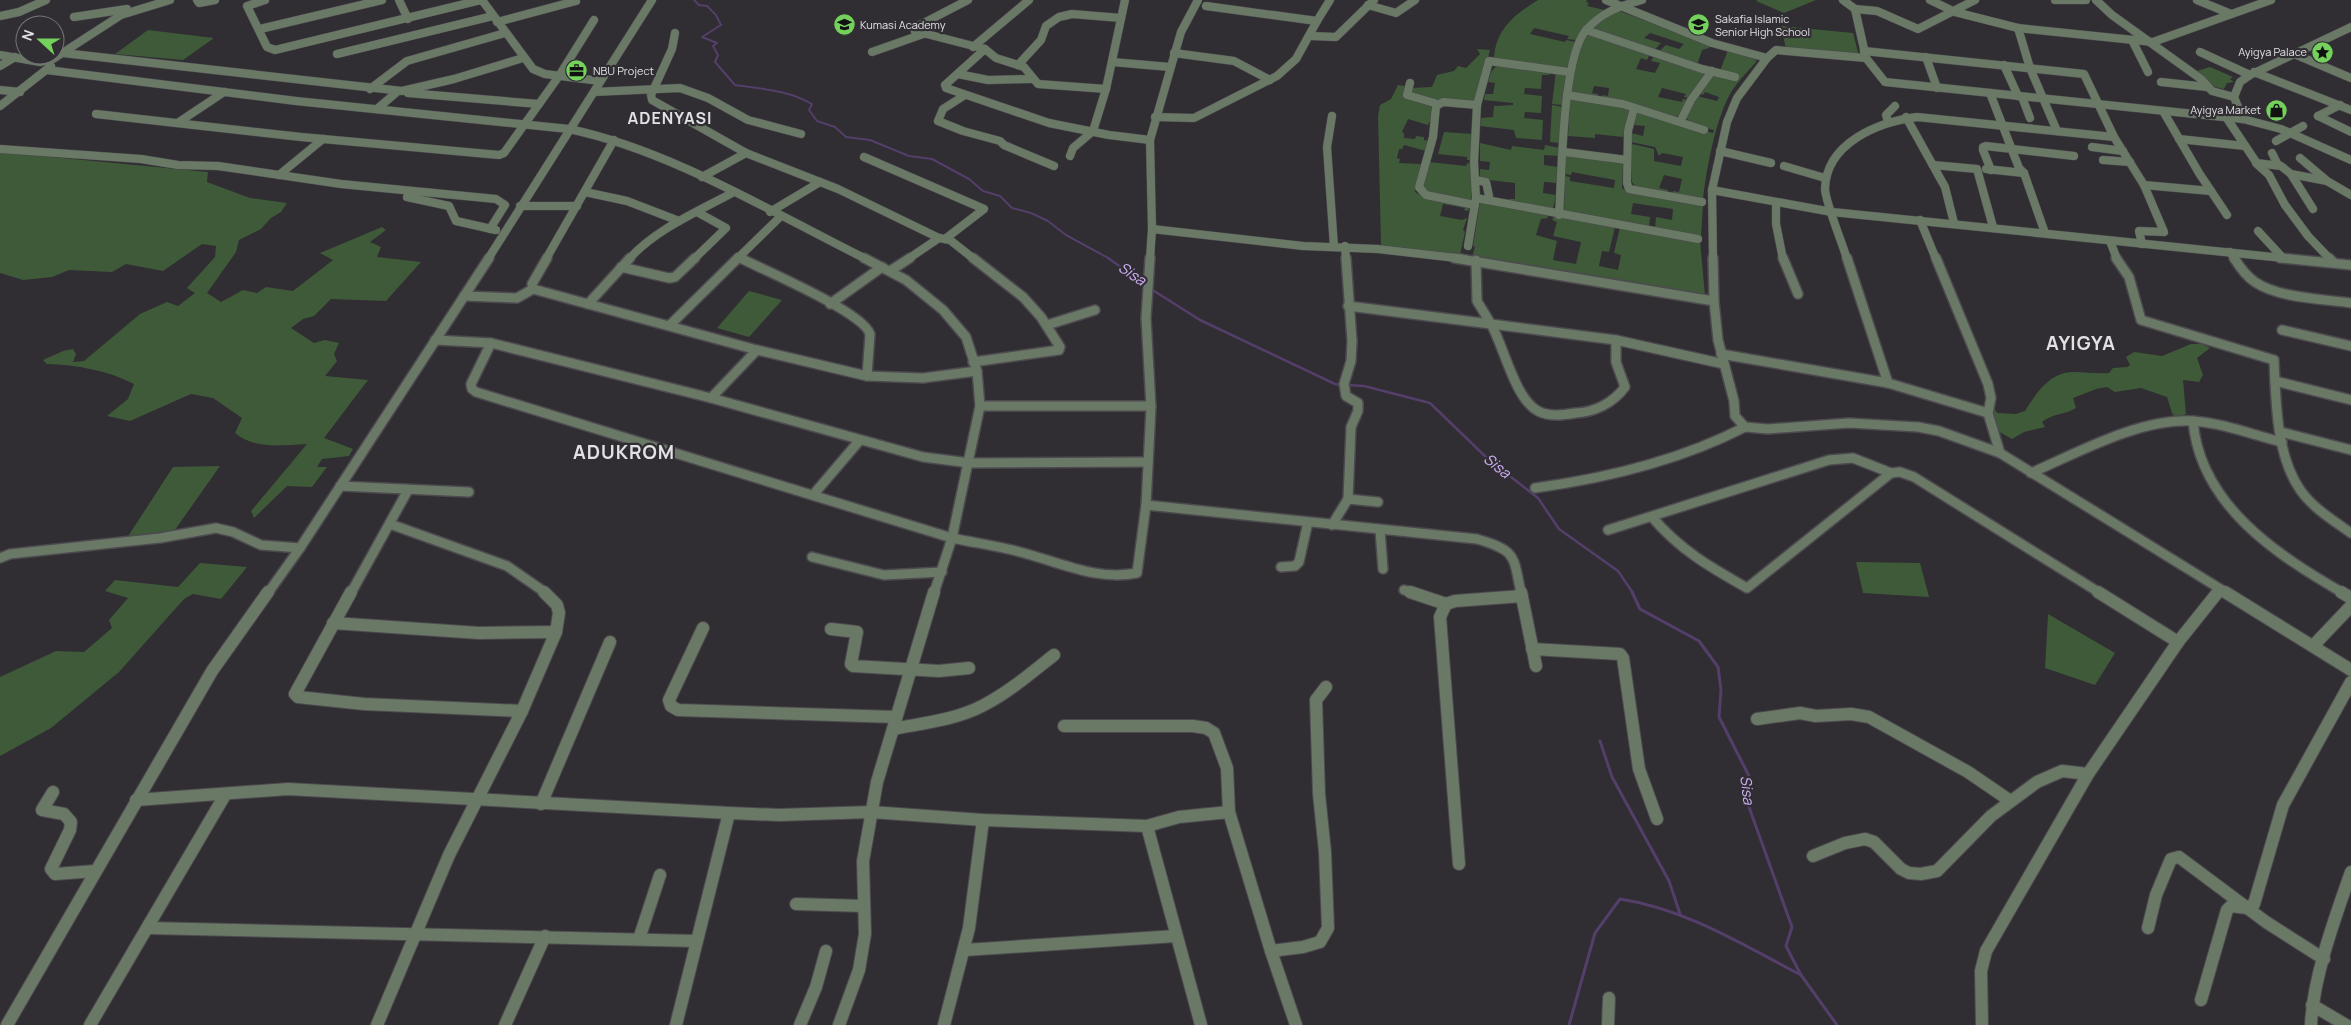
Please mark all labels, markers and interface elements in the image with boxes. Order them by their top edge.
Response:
place label: Sakafia Islamic Senior High School [1715,11,1810,39]
school or university icon: Kumasi Academy [832,13,856,37]
school or university icon: Sakafia Islamic Senior High School [1687,13,1711,37]
north arrow [15,15,65,65]
place label: Kumasi Academy [860,17,946,32]
text: N [17,27,38,43]
place icon: Ayigya Palace [2311,40,2335,64]
place label: Ayigya Palace [2238,44,2308,59]
office icon: NBU Project [565,59,589,83]
place label: NBU Project [593,63,654,78]
shop icon: Ayigya Market [2265,98,2289,122]
place label: Ayigya Market [2190,102,2261,117]
district label: ADENYASI [628,107,712,129]
water label: Sisa [1114,257,1151,291]
district label: AYIGYA [2046,330,2116,356]
district label: ADUKROM [573,439,675,465]
water label: Sisa [1479,448,1516,483]
water label: Sisa [1735,774,1760,806]

